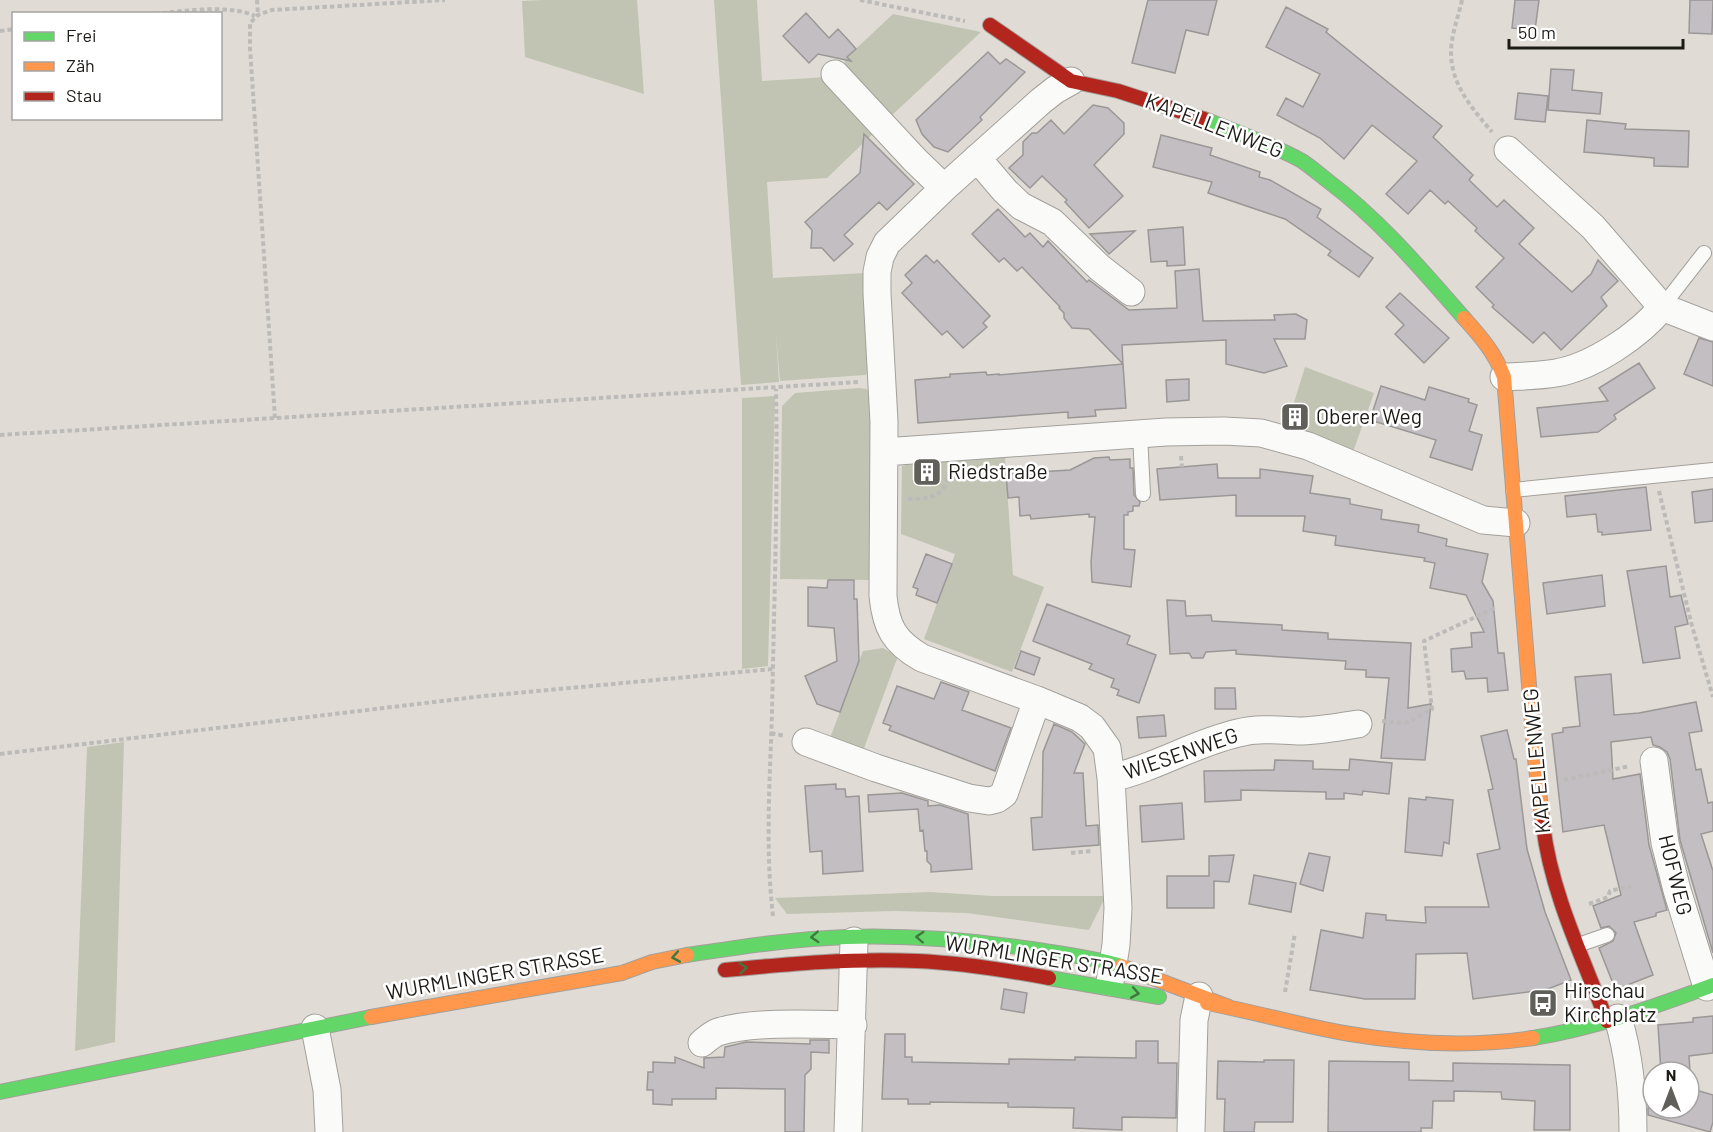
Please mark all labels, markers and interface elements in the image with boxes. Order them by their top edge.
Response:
legend [12,12,222,120]
scale bar [1509,12,1683,50]
text: 50 m [1518,21,1556,43]
text: Frei [66,24,97,46]
text: Zäh [66,54,95,76]
text: Stau [66,84,102,106]
street label: KAPELLENWEG [1142,87,1287,162]
building icon: Oberer Weg [1279,401,1311,433]
place label: Oberer Weg [1316,403,1422,428]
building icon: Riedstraße [911,456,943,488]
place label: Riedstraße [948,458,1048,483]
street label: KAPELLENWEG [1517,687,1554,835]
street label: WIESENWEG [1120,721,1241,784]
street label: HOFWEG [1654,832,1699,918]
street label: WURMLINGER STRASSE [943,929,1165,988]
one-way arrow [810,931,819,944]
one-way arrow [915,931,924,944]
street label: WURMLINGER STRASSE [384,941,606,1004]
one-way arrow [672,950,682,963]
one-way arrow [738,962,747,975]
place label: Hirschau Kirchplatz [1564,977,1656,1026]
one-way arrow [1130,986,1139,998]
bus stop icon: Hirschau Kirchplatz [1527,987,1559,1019]
north arrow [1641,1060,1701,1120]
text: N [1666,1065,1676,1084]

